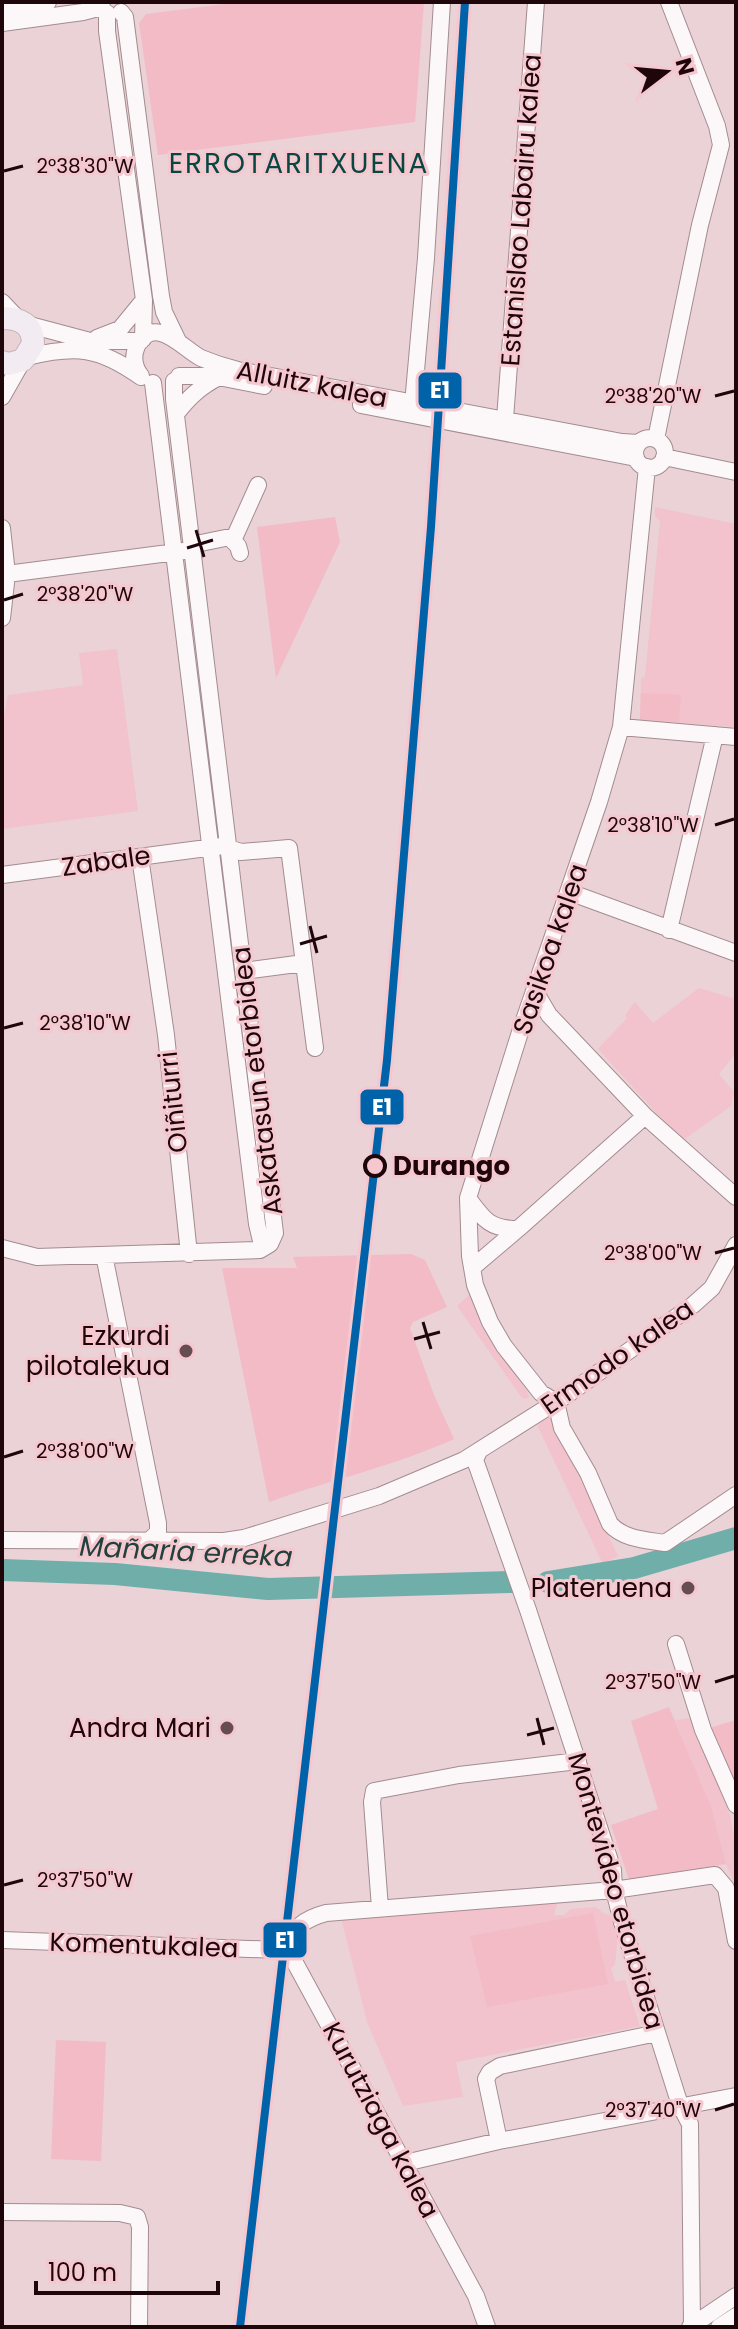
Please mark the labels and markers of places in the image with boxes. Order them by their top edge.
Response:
place label: Durango [393,1148,510,1184]
marker: Durango [364,1155,386,1177]
place label: Ezkurdi pilotalekua [26,1318,170,1384]
marker: Ezkurdi pilotalekua [177,1342,195,1360]
place label: Plateruena [531,1570,672,1606]
marker: Plateruena [679,1579,697,1597]
place label: Andra Mari [69,1710,211,1746]
marker: Andra Mari [218,1719,236,1737]

